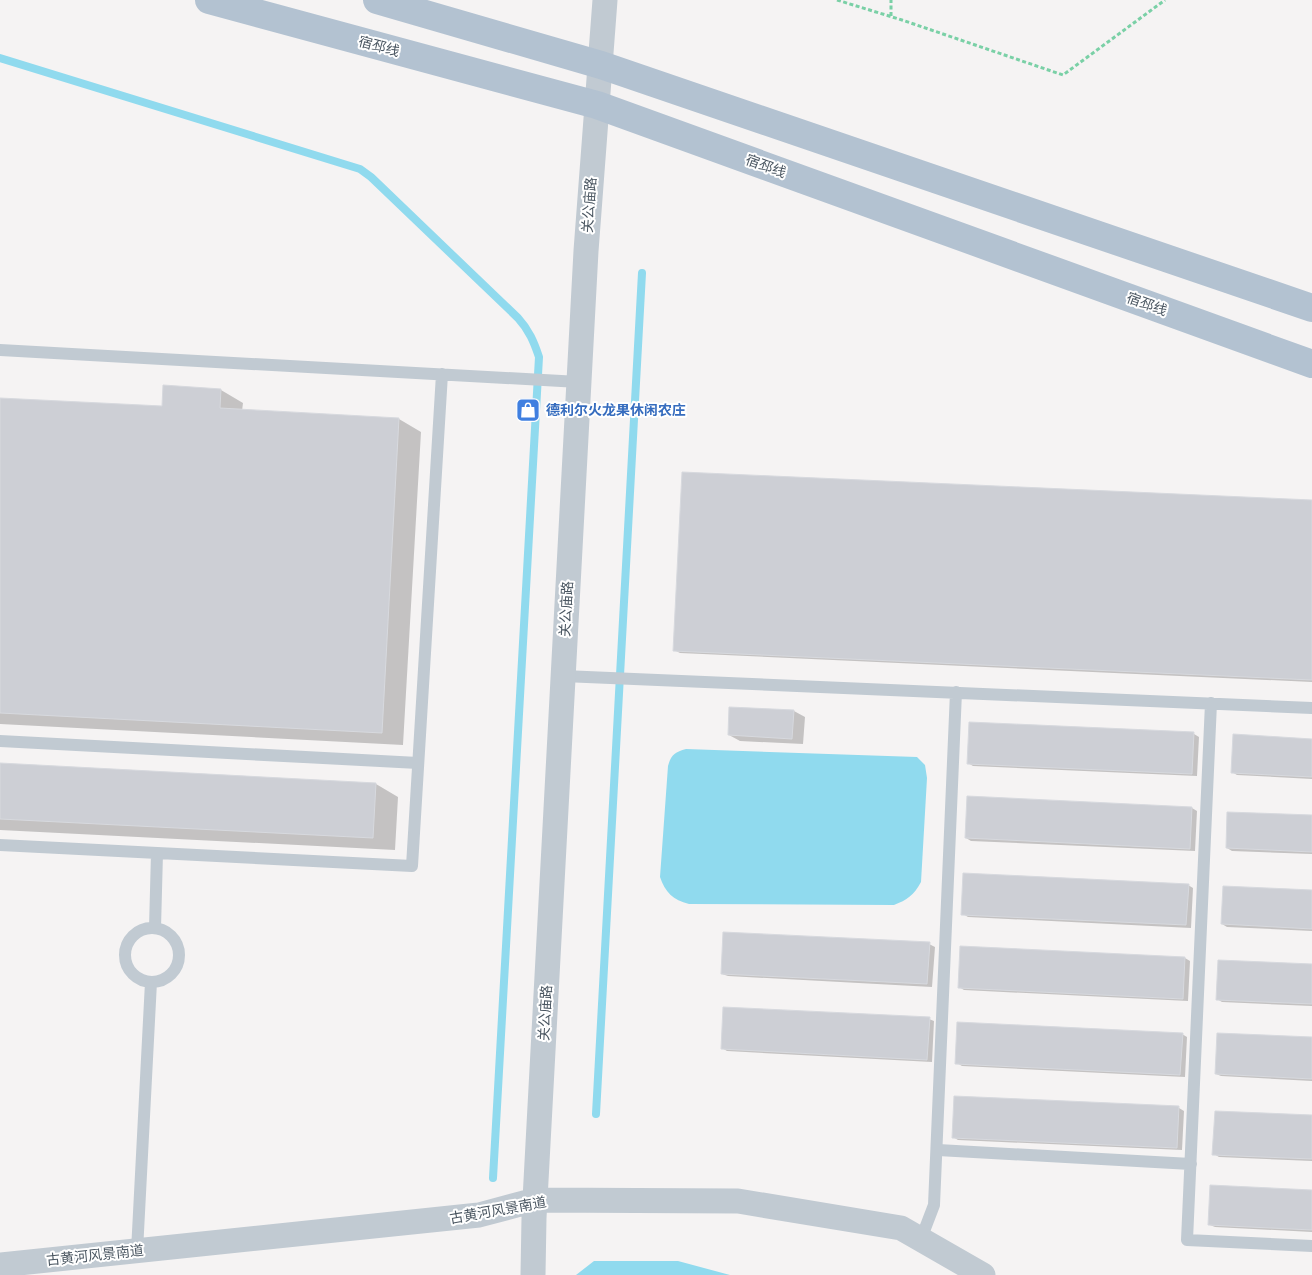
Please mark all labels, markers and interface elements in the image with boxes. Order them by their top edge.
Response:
street label: 宿邳线 [356,31,402,61]
street label: 宿邳线 [743,149,789,183]
street label: 关公庙路 [577,176,601,234]
street label: 宿邳线 [1124,287,1170,321]
shop icon: 德利尔火龙果休闲农庄 [515,397,541,423]
place label: 德利尔火龙果休闲农庄 [546,400,686,420]
street label: 关公庙路 [555,581,577,637]
street label: 关公庙路 [534,985,556,1041]
street label: 古黄河风景南道 [448,1192,548,1228]
street label: 古黄河风景南道 [45,1240,145,1270]

